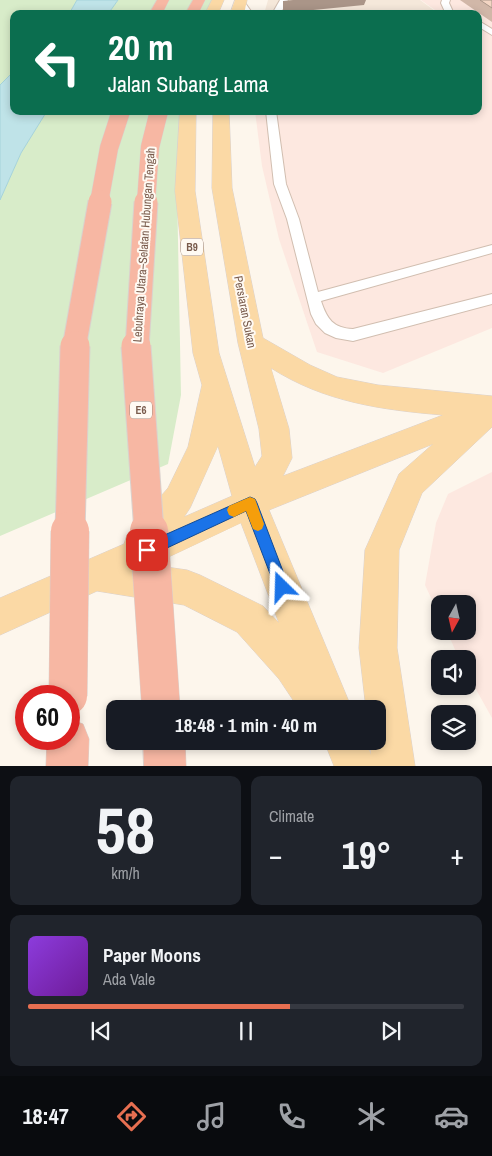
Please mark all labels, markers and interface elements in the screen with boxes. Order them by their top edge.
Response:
text: 20 m [108,24,173,71]
icon: left [25,30,90,95]
text: Jalan Subang Lama [108,69,268,99]
street label: Lebuhraya Utara–Selatan Hubungan Tengah [129,147,159,343]
road number: B9 [181,238,203,256]
street label: Persiaran Sukan [230,274,260,350]
road number: E6 [130,402,152,418]
pin [126,529,168,571]
icon: arrive [133,536,161,564]
position arrow [255,560,307,612]
north arrow [431,595,476,640]
map controls [431,595,476,750]
button: sound [431,650,476,695]
speed limit sign: 60 [15,685,80,750]
button: layers [431,705,476,750]
text: 18:48 · 1 min · 40 m [175,712,317,738]
text: 58 [96,786,155,873]
text: Climate [269,805,314,827]
text: 19° [342,830,391,881]
text: − [269,836,282,874]
text: + [451,836,464,874]
text: km/h [111,862,140,884]
text: Paper Moons [103,942,201,968]
text: Ada Vale [103,968,155,990]
icon: previous [87,1017,115,1045]
icon: pause [232,1017,260,1045]
icon: next [377,1017,405,1045]
icon: directions [114,1099,149,1134]
icon: music [194,1099,229,1134]
icon: phone [274,1099,309,1134]
icon: climate [354,1099,389,1134]
icon: car [434,1099,469,1134]
text: 18:47 [23,1101,69,1131]

